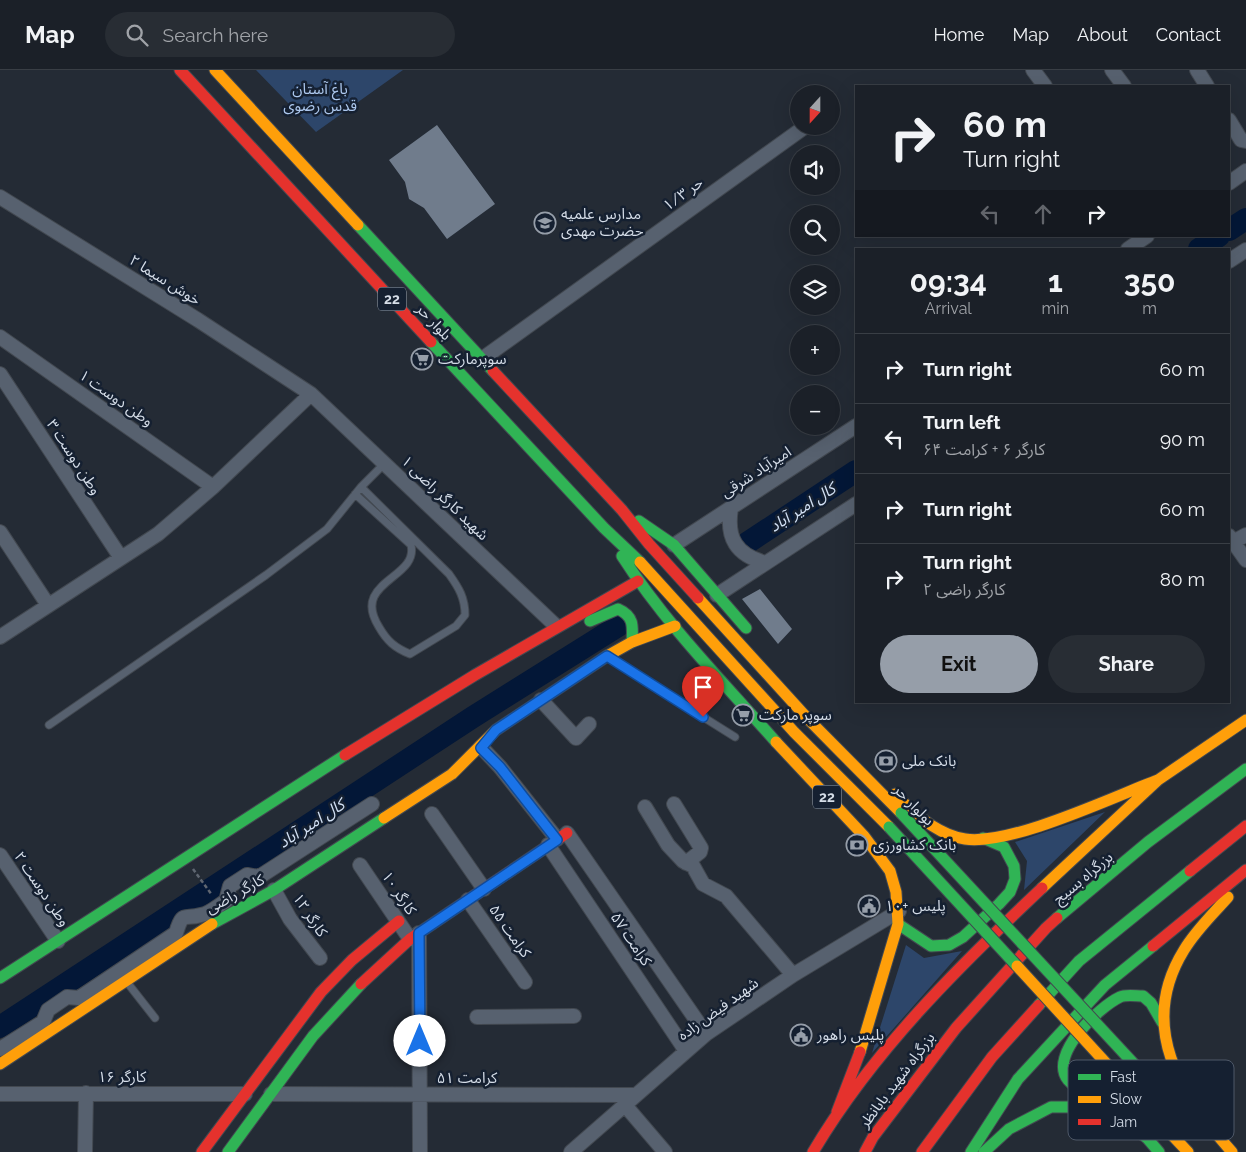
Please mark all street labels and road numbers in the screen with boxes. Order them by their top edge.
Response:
street label: حر ۱/۳ [660,173,707,214]
street label: خوش سیما ۲ [126,251,204,309]
road number: 22 [378,288,406,310]
street label: بلوار حر [412,299,455,344]
street label: وطن دوست ۱ [76,366,156,430]
street label: وطن دوست ۳ [43,416,105,498]
street label: امیرآباد شرقی [717,443,795,501]
street label: شهید کارگر راضی ۱ [398,452,492,544]
street label: بولوار حر [890,780,938,829]
road number: 22 [813,786,841,809]
street label: وطن دوست ۲ [10,848,74,930]
street label: بزرگراه بسیج [1050,848,1118,910]
street label: کارگر ۱۰ [378,868,420,919]
street label: کارگر راضی [202,870,268,918]
street label: کارگر ۱۲ [289,890,331,941]
street label: کرامت ۵۵ [485,901,535,962]
street label: کرامت ۵۷ [607,909,656,970]
street label: شهید فیض زاده [674,974,762,1044]
street label: بزرگراه شهید بابانظر [855,1029,939,1132]
street label: کارگر ۱۶ [98,1068,147,1086]
street label: کرامت ۵۱ [437,1069,498,1087]

